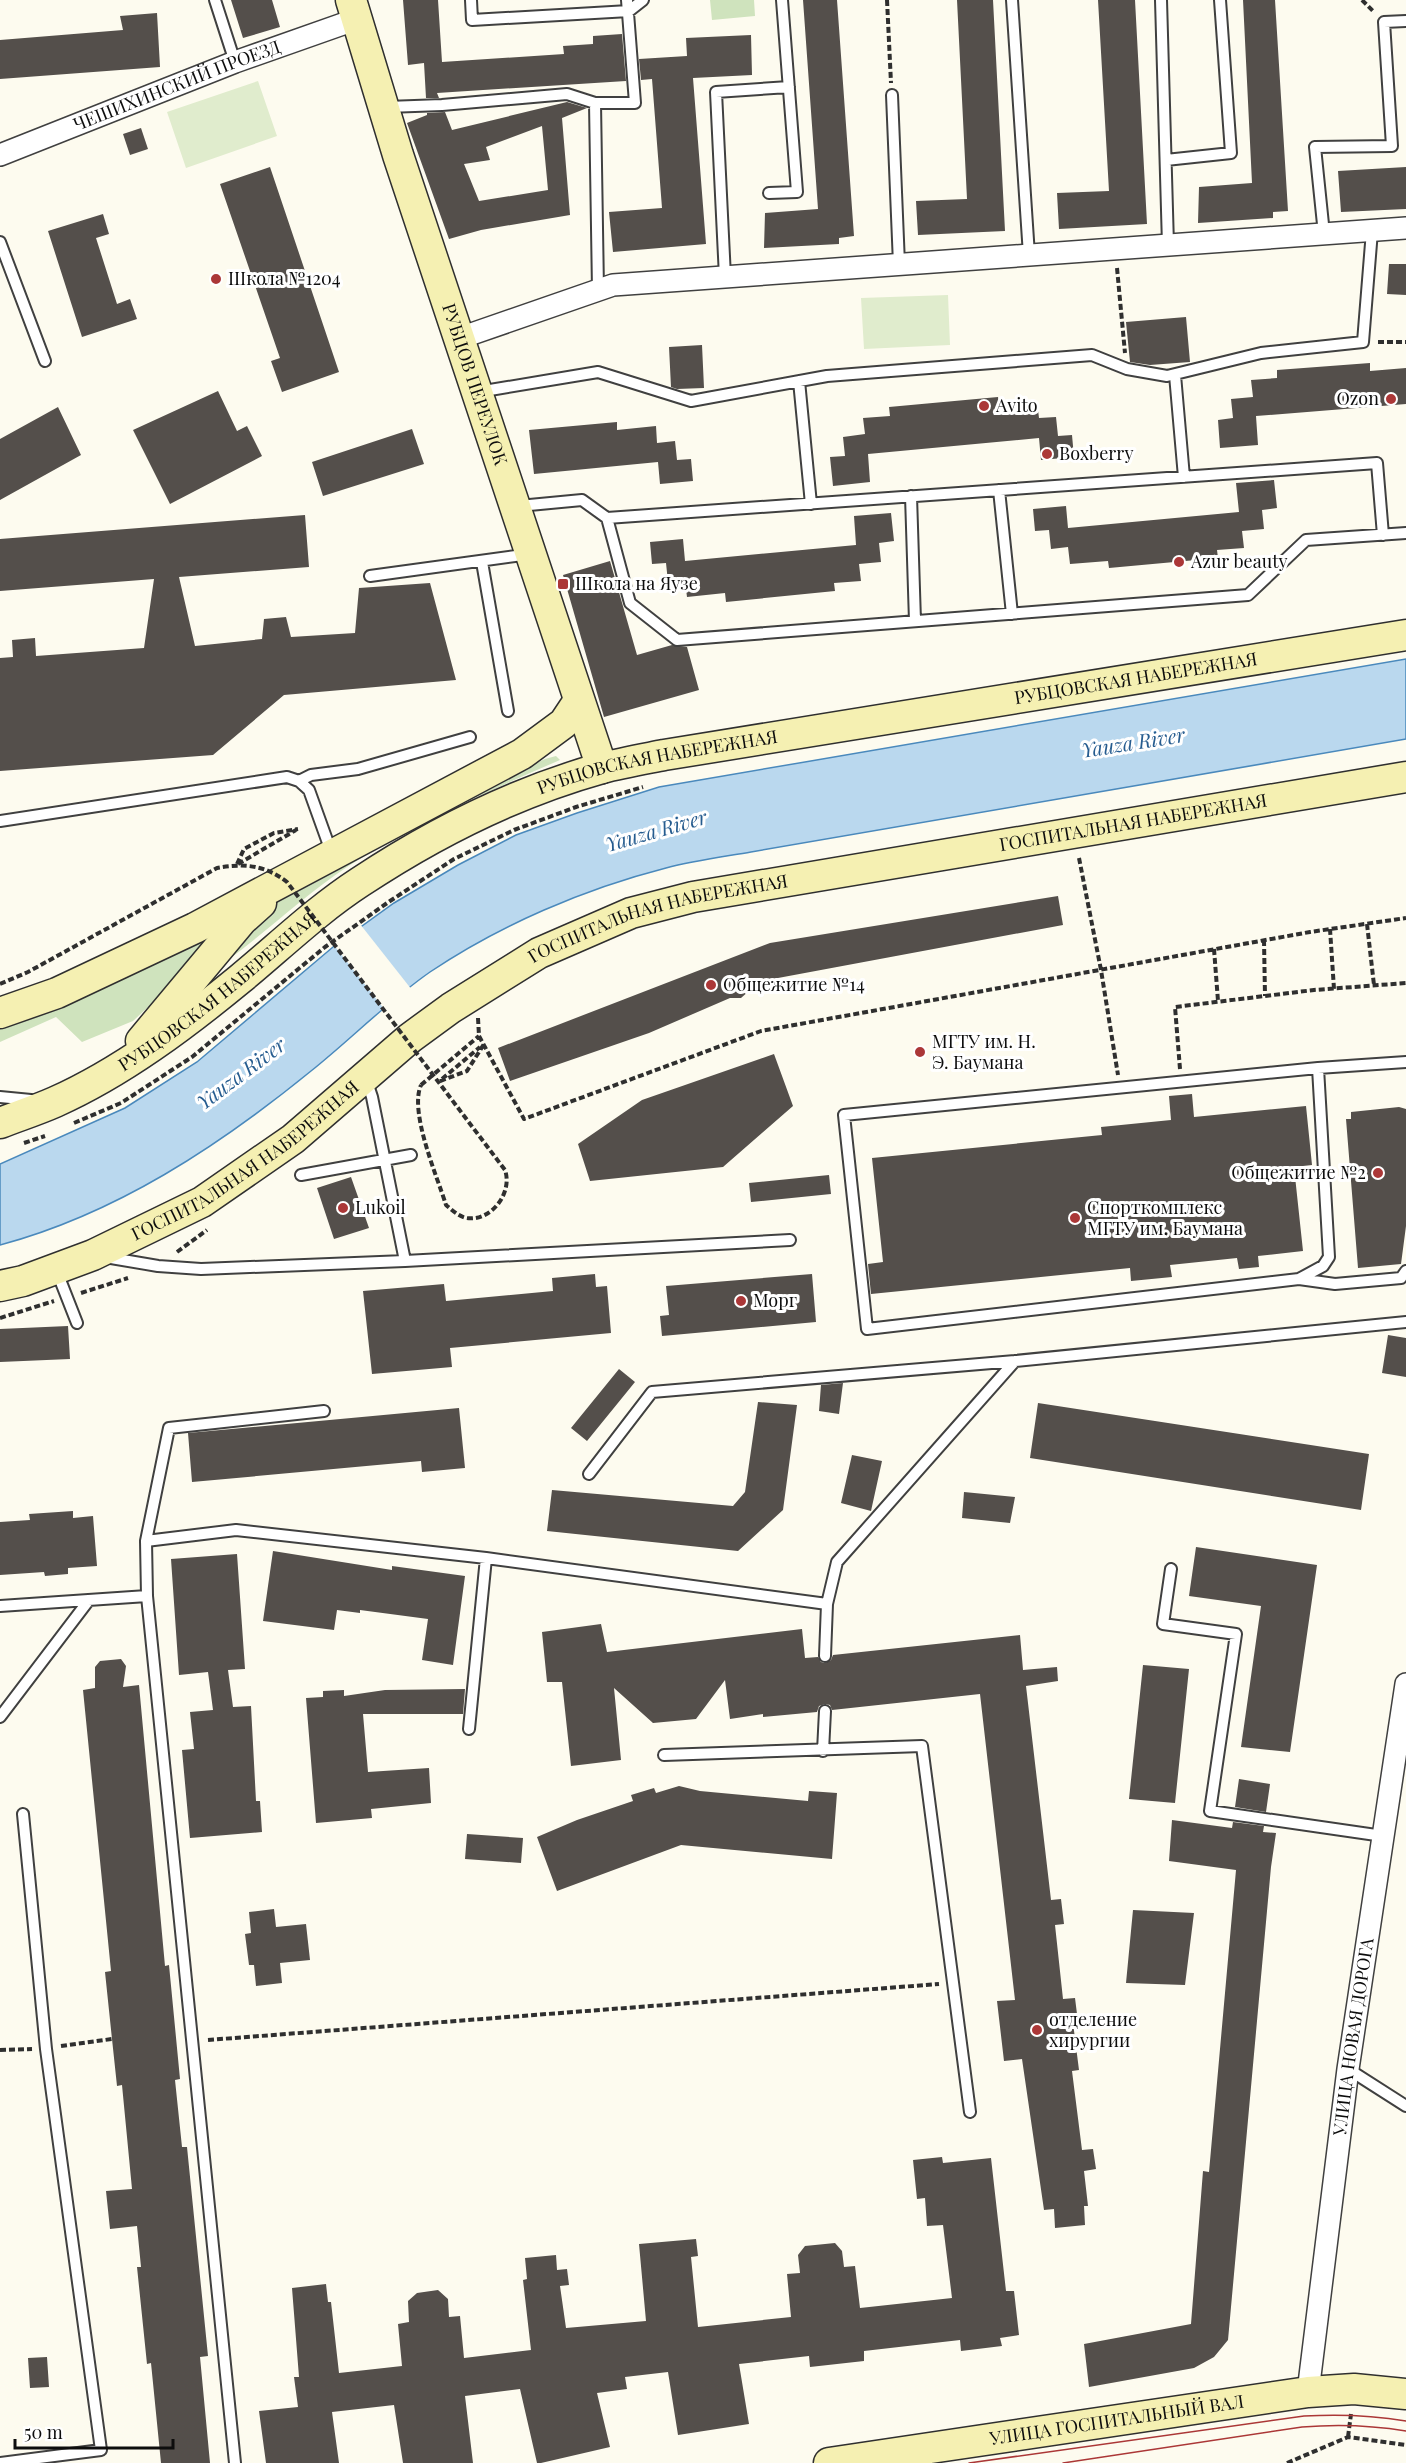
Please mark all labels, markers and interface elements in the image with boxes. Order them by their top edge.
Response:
street label: ЧЕШИХИНСКИЙ ПРОЕЗД [69,34,283,136]
place label: Школа №1204 [228,266,341,290]
marker: Школа №1204 [209,272,223,286]
street label: РУБЦОВ ПЕРЕУЛОК [437,300,514,469]
place label: Ozon [1336,386,1379,410]
marker: Ozon [1384,392,1398,406]
place label: Avito [995,393,1038,417]
marker: Avito [977,399,991,413]
place label: Boxberry [1059,441,1133,465]
marker: Boxberry [1040,447,1054,461]
place label: Azur beauty [1190,549,1288,573]
marker: Azur beauty [1172,555,1186,569]
place label: Школа на Яузе [575,571,698,595]
marker: Школа на Яузе [556,577,570,591]
street label: РУБЦОВСКАЯ НАБЕРЕЖНАЯ [1012,646,1259,709]
water label: Yauza River [1079,720,1188,763]
street label: РУБЦОВСКАЯ НАБЕРЕЖНАЯ [533,724,779,799]
street label: ГОСПИТАЛЬНАЯ НАБЕРЕЖНАЯ [997,788,1269,856]
water label: Yauza River [602,802,711,857]
street label: ГОСПИТАЛЬНАЯ НАБЕРЕЖНАЯ [523,868,790,968]
street label: РУБЦОВСКАЯ НАБЕРЕЖНАЯ [113,906,321,1076]
place label: Общежитие №14 [723,972,865,996]
marker: Общежитие №14 [704,978,718,992]
place label: МГТУ им. Н. Э. Баумана [932,1029,1036,1074]
water label: Yauza River [190,1030,291,1115]
marker: МГТУ им. Н. Э. Баумана [913,1045,927,1059]
street label: ГОСПИТАЛЬНАЯ НАБЕРЕЖНАЯ [127,1075,363,1246]
place label: Общежитие №2 [1231,1160,1366,1184]
marker: Общежитие №2 [1371,1166,1385,1180]
place label: Lukoil [355,1195,406,1219]
place label: Спорткомплекс МГТУ им. Баумана [1087,1195,1243,1240]
marker: Lukoil [336,1201,350,1215]
marker: Спорткомплекс МГТУ им. Баумана [1068,1211,1082,1225]
place label: Морг [753,1288,797,1312]
marker: Морг [734,1294,748,1308]
street label: УЛИЦА НОВАЯ ДОРОГА [1327,1935,1379,2138]
place label: отделение хирургии [1049,2007,1137,2052]
marker: отделение хирургии [1030,2023,1044,2037]
street label: УЛИЦА ГОСПИТАЛЬНЫЙ ВАЛ [987,2389,1245,2450]
scale bar [15,2412,172,2450]
text: 50 m [24,2420,63,2444]

